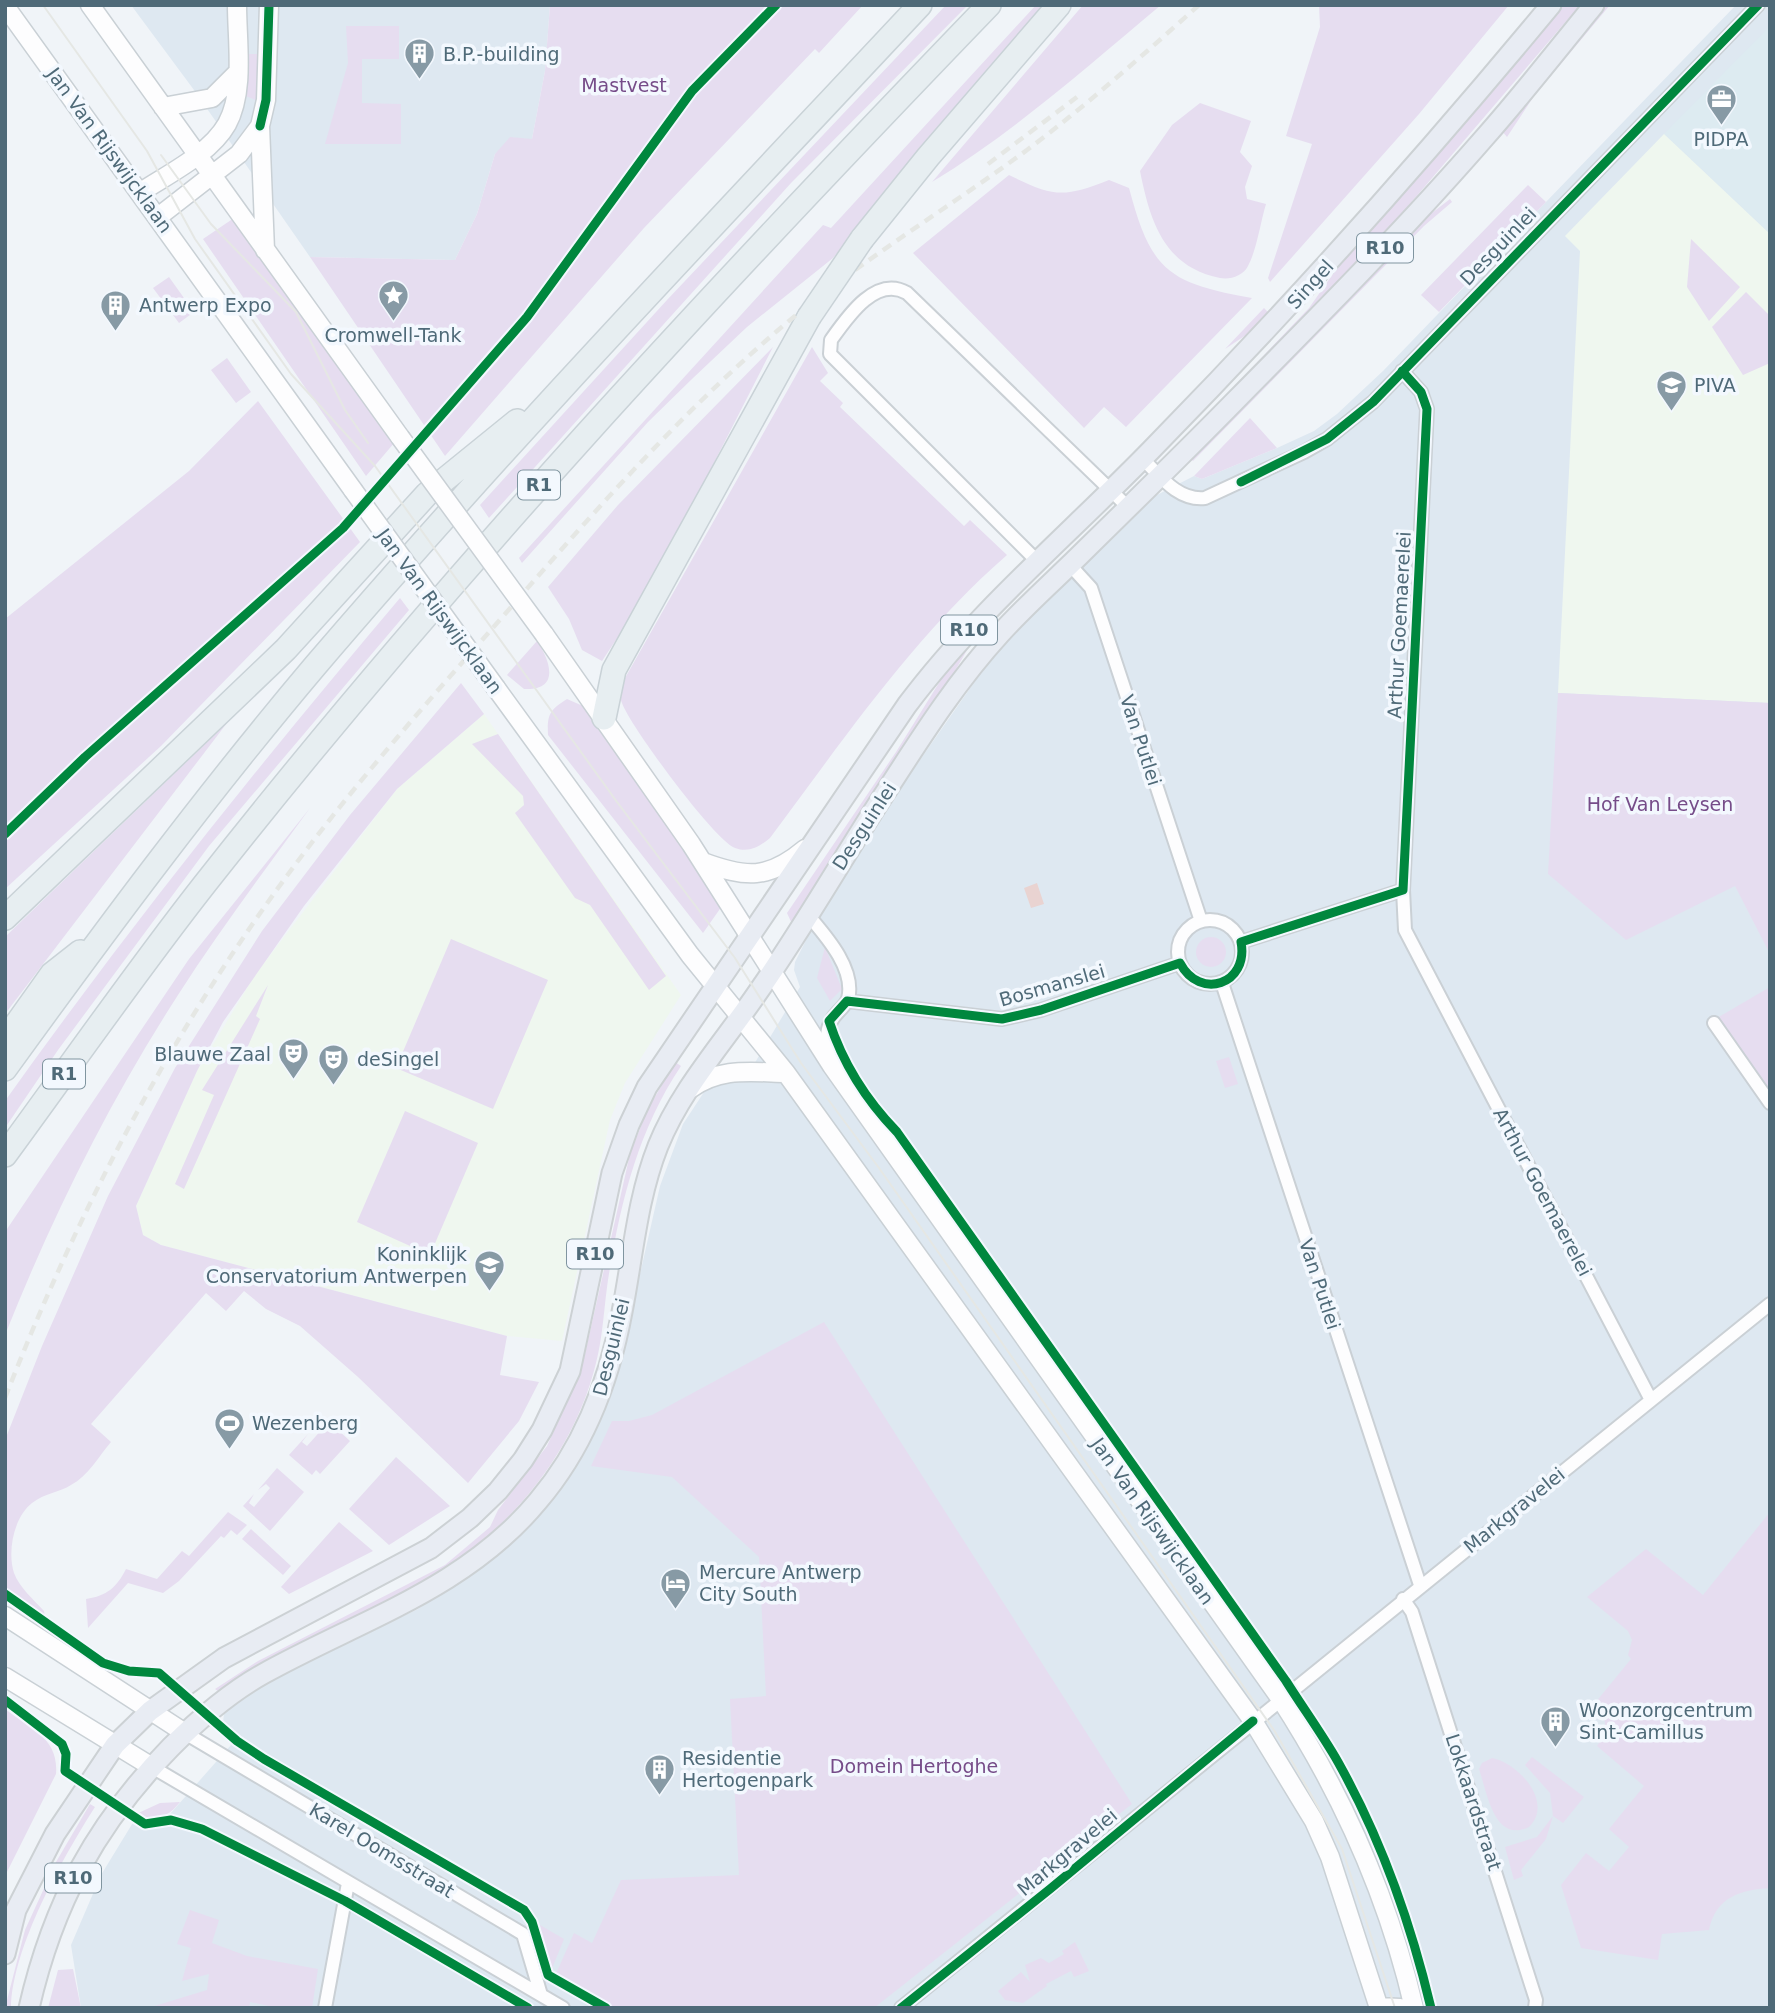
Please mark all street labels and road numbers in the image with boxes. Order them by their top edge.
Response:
street label: Jan Van Rijswijcklaan [42,62,177,237]
street label: Desguinlei [1455,202,1541,290]
road number: R10 [1357,234,1413,262]
street label: Singel [1282,255,1338,313]
road number: R1 [518,471,560,500]
street label: Jan Van Rijswijcklaan [372,523,507,698]
street label: Arthur Goemaerelei [1383,531,1415,719]
road number: R10 [941,616,997,644]
street label: Van Putlei [1116,692,1166,788]
street label: Desguinlei [828,778,900,874]
street label: Bosmanslei [997,959,1107,1011]
road number: R1 [43,1059,85,1088]
street label: Arthur Goemaerelei [1489,1104,1597,1280]
street label: Van Putlei [1295,1236,1345,1332]
road number: R10 [567,1240,623,1268]
street label: Desguinlei [588,1296,634,1398]
street label: Jan Van Rijswijcklaan [1087,1433,1219,1609]
street label: Markgravelei [1459,1463,1569,1557]
street label: Lokkaardstraat [1442,1731,1506,1873]
street label: Karel Oomsstraat [306,1798,458,1902]
street label: Markgravelei [1013,1804,1121,1900]
road number: R10 [45,1864,101,1892]

